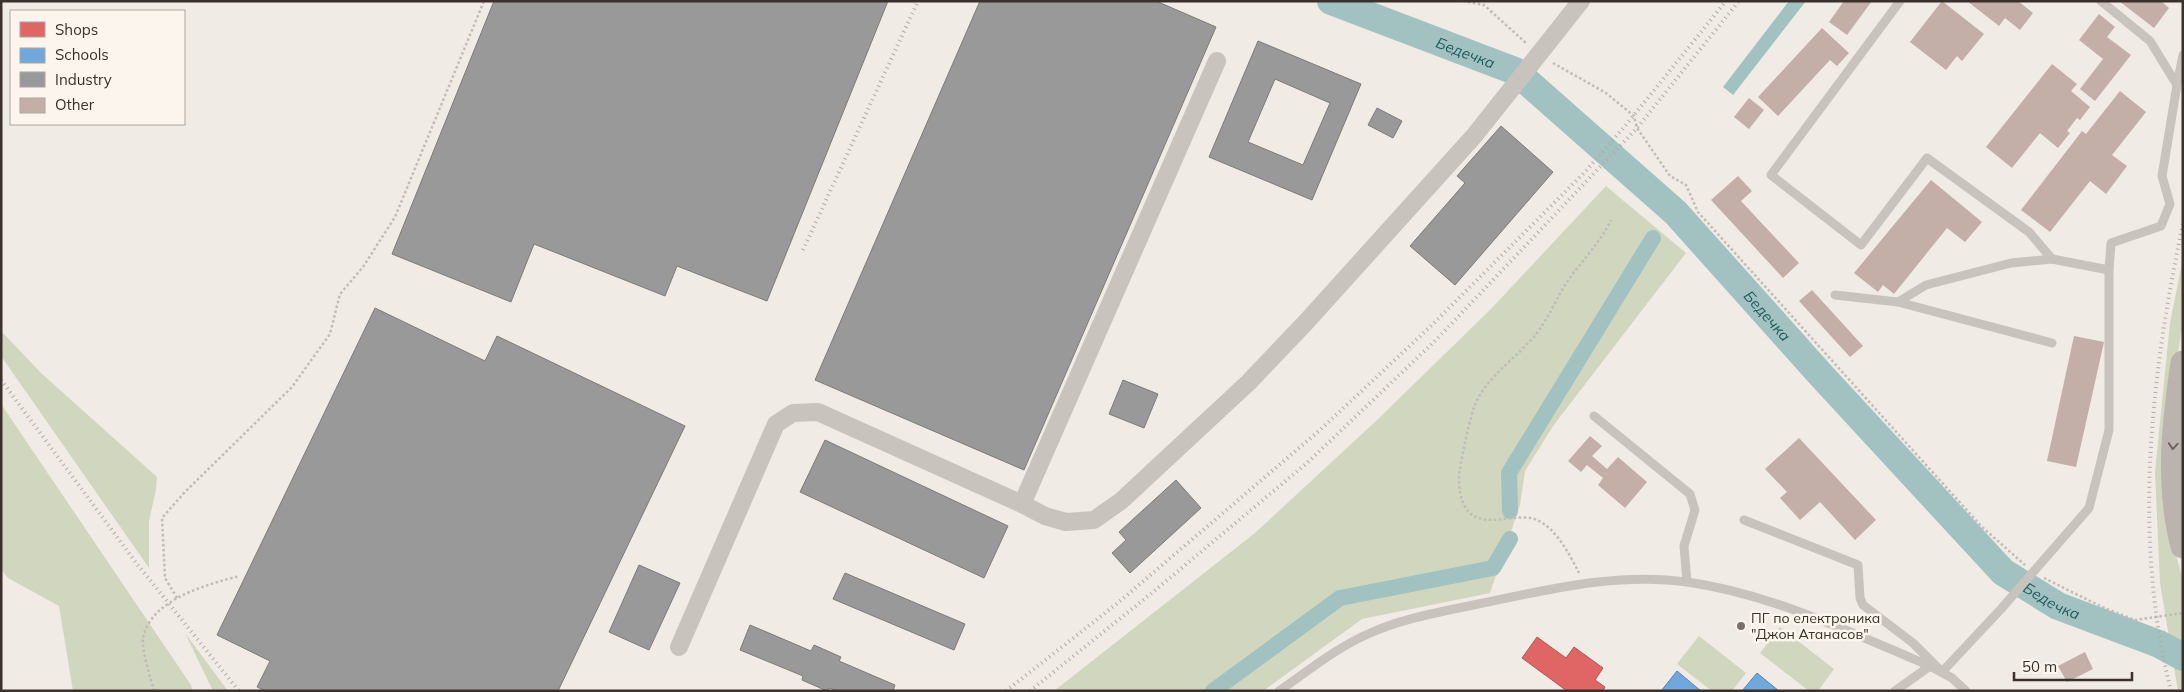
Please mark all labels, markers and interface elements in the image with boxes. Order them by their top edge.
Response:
legend [10,10,185,125]
text: Shops [55,20,98,39]
water label: Бедечка [1433,32,1498,72]
text: Schools [55,45,109,64]
text: Industry [55,70,112,89]
text: Other [55,95,95,114]
water label: Бедечка [1740,286,1795,345]
one-way arrow [2168,442,2179,450]
water label: Бедечка [2020,578,2083,623]
place label: ПГ по електроника "Джон Атанасов" [1751,609,1880,643]
marker: ПГ по електроника "Джон Атанасов" [1735,620,1747,632]
scale bar [2014,650,2132,682]
text: 50 m [2022,657,2057,676]

